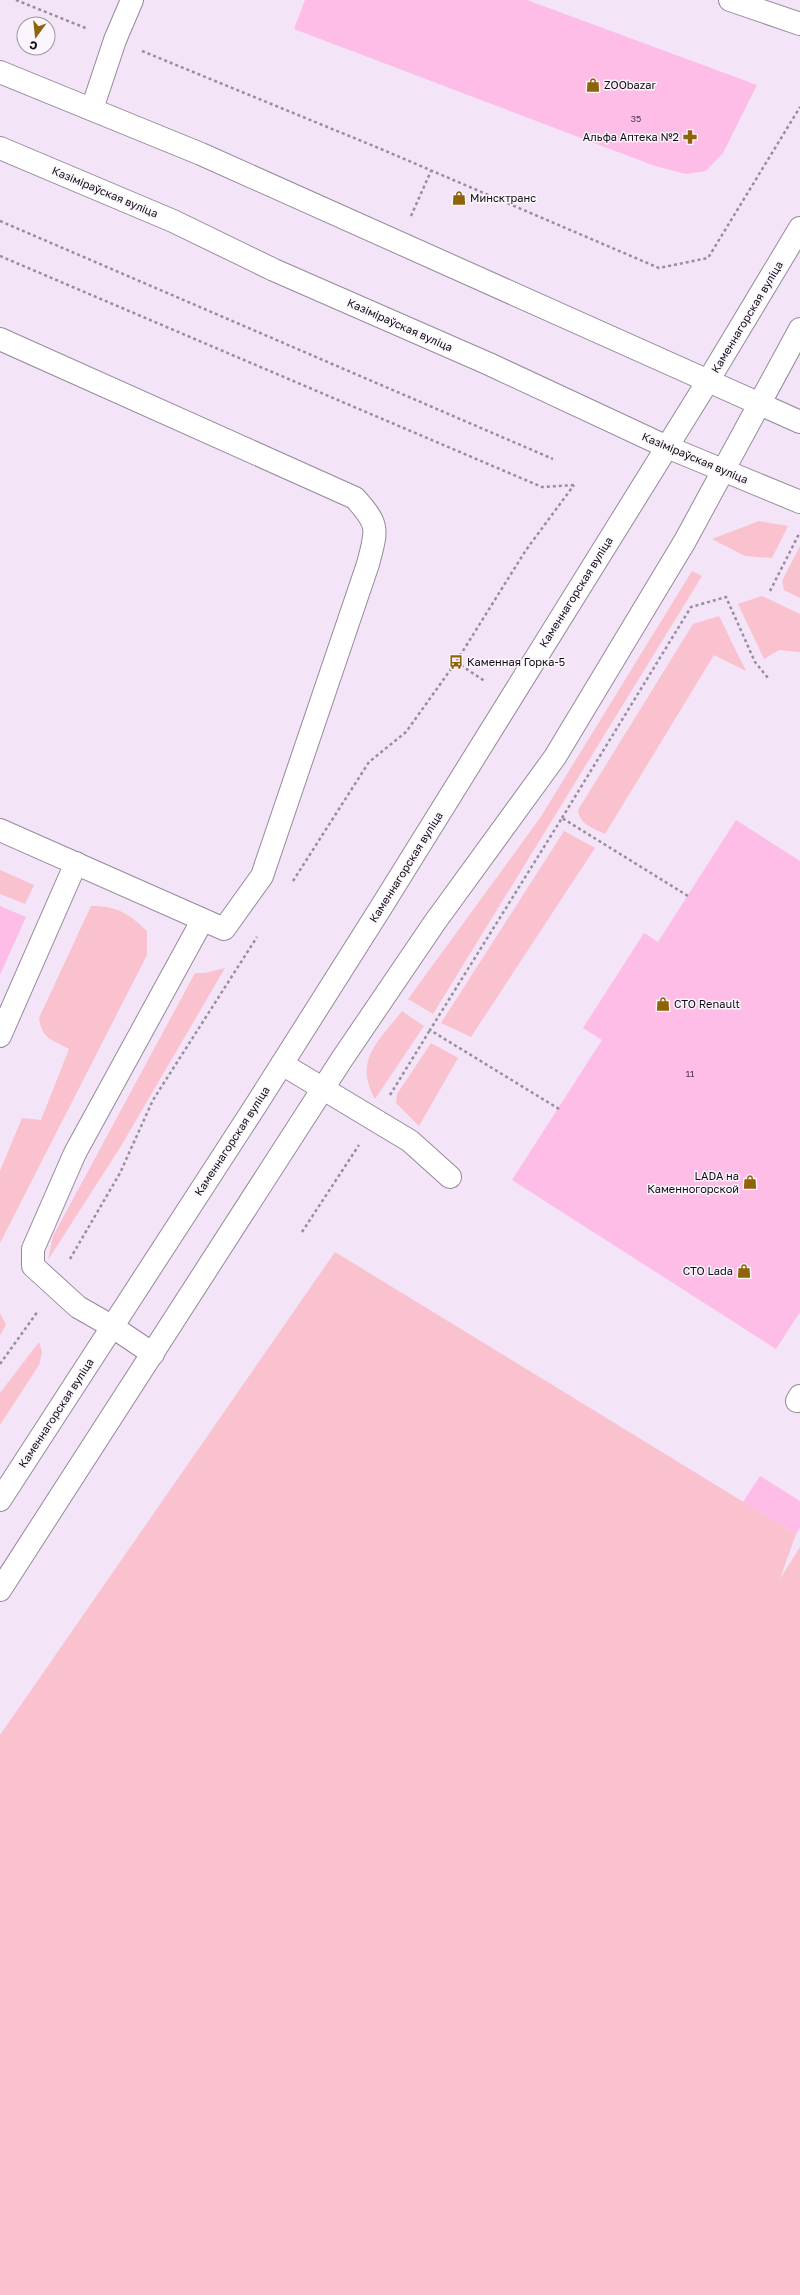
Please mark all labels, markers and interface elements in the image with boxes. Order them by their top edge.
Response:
north arrow [16,16,56,56]
text: С [28,39,39,53]
shop icon: ZOObazar [585,77,601,93]
place label: ZOObazar [604,78,657,91]
house number: 35 [631,113,641,124]
pharmacy icon: Альфа Аптека №2 [682,129,698,145]
place label: Альфа Аптека №2 [583,130,679,143]
street label: Казіміраўская вуліца [50,163,160,220]
shop icon: Минсктранс [451,190,467,206]
place label: Минсктранс [470,191,536,204]
street label: Каменнагорская вуліца [708,259,785,375]
street label: Казіміраўская вуліца [345,295,455,354]
street label: Казіміраўская вуліца [640,429,750,486]
street label: Каменнагорская вуліца [536,534,615,649]
bus stop icon: Каменная Горка-5 [448,654,464,670]
place label: Каменная Горка-5 [467,655,565,668]
street label: Каменнагорская вуліца [366,809,445,924]
shop icon: СТО Renault [655,996,671,1012]
place label: СТО Renault [674,997,740,1010]
house number: 11 [686,1068,695,1079]
street label: Каменнагорская вуліца [191,1084,272,1198]
place label: LADA на Каменногорской [647,1169,739,1195]
shop icon: LADA на Каменногорской [742,1174,758,1190]
shop icon: СТО Lada [736,1263,752,1279]
place label: СТО Lada [683,1264,733,1277]
street label: Каменнагорская вуліца [15,1356,96,1470]

